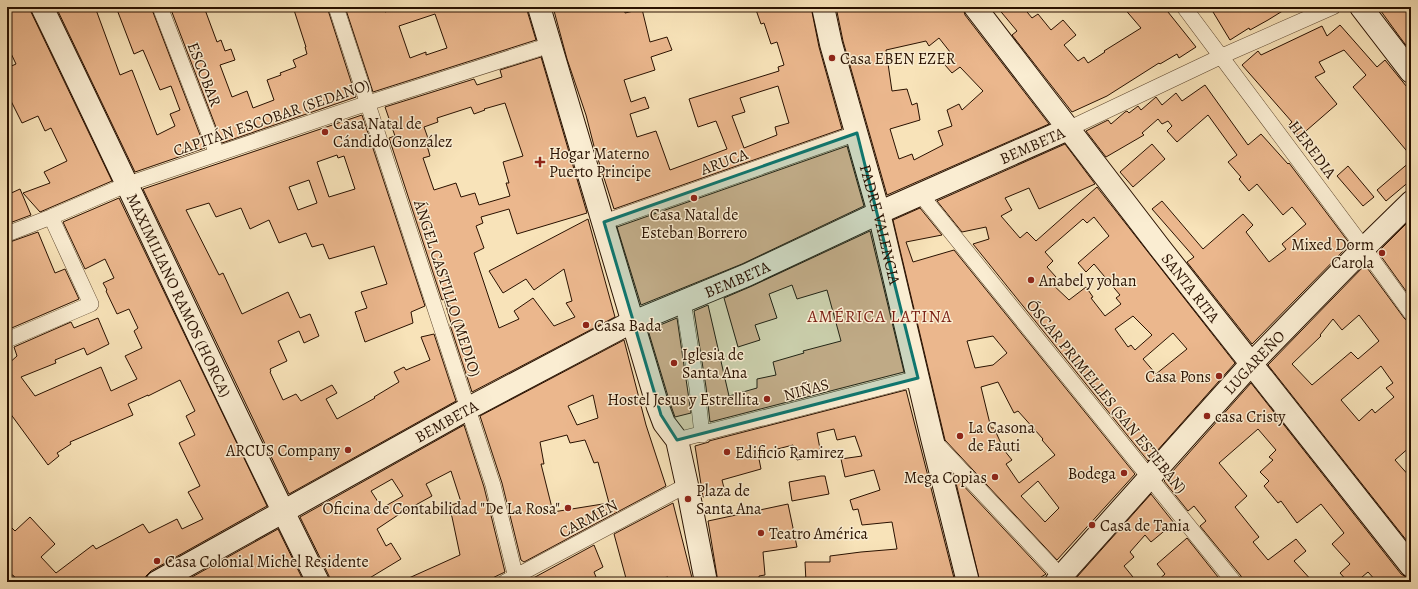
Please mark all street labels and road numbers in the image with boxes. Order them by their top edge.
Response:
street label: ESCOBAR [182,39,227,110]
street label: CAPITÁN ESCOBAR (SEDANO) [170,74,372,162]
street label: HEREDIA [1283,116,1342,183]
street label: BEMBETA [996,122,1069,170]
street label: ARUCA [697,143,752,181]
street label: PADRE VALENCIA [854,162,906,288]
street label: MAXIMILIANO RAMOS (HORCA) [121,190,236,401]
street label: ÁNGEL CASTILLO (MEDIO) [408,196,486,380]
street label: SANTA RITA [1156,249,1225,328]
street label: BEMBETA [701,255,774,303]
street label: ÓSCAR PRIMELLES (SAN ESTEBAN) [1021,295,1191,498]
street label: LUGAREÑO [1219,326,1290,400]
street label: NIÑAS [781,373,832,407]
street label: BEMBETA [411,395,483,448]
street label: CARMEN [555,494,622,544]

